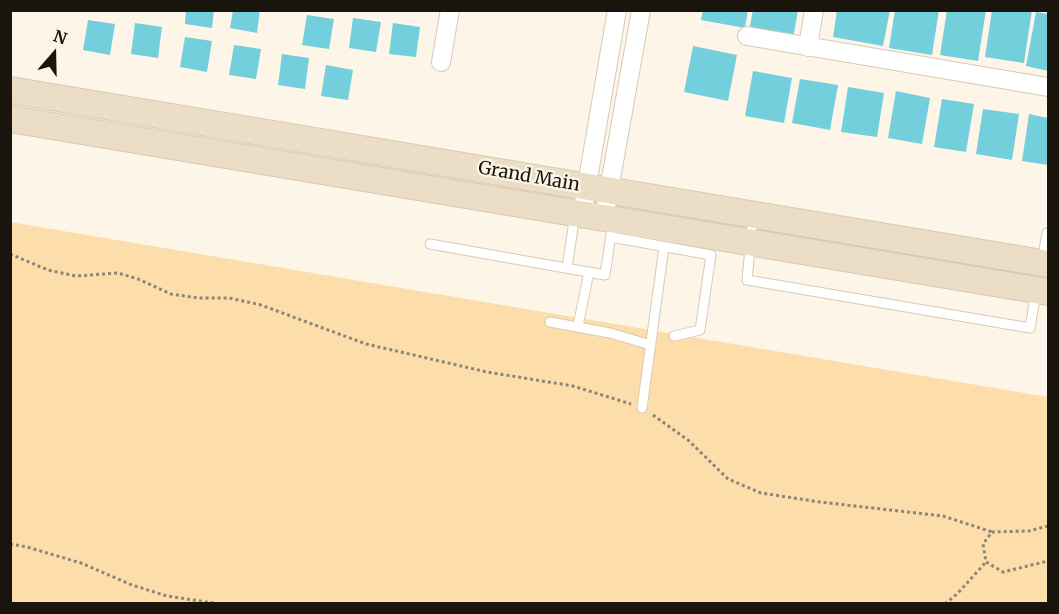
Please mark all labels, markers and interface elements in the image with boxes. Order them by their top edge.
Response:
north arrow [24,24,84,84]
text: N [51,26,70,49]
street label: Grand Main [477,157,581,197]

